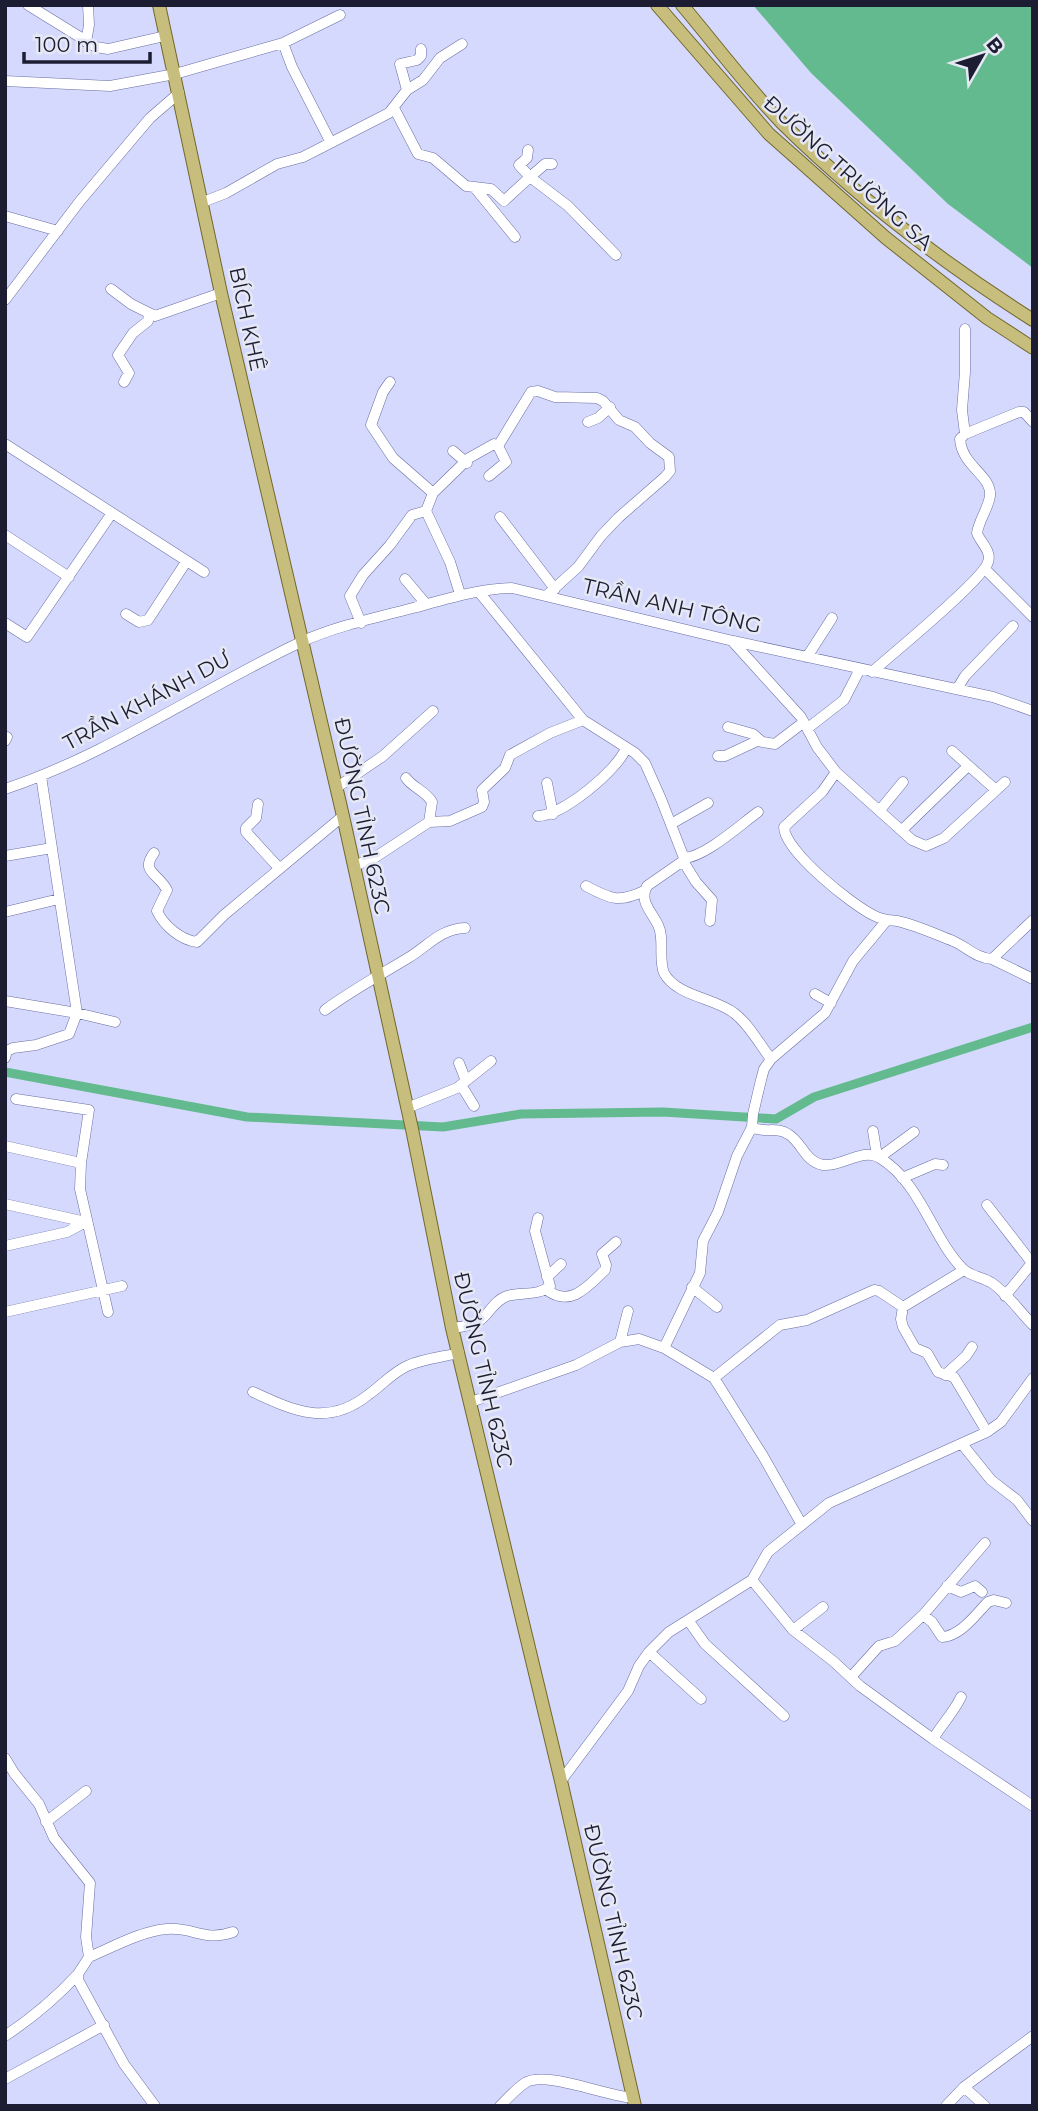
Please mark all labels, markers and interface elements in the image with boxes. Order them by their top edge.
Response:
scale bar [24,21,150,65]
north arrow [947,21,1017,91]
text: 100 m [35,32,98,57]
text: B [981,33,1008,59]
street label: ĐƯỜNG TRƯỜNG SA [759,90,939,256]
street label: BÍCH KHÊ [224,265,271,373]
street label: TRẦN ANH TÔNG [580,573,764,638]
street label: TRẦN KHÁNH DƯ [59,646,235,755]
street label: ĐƯỜNG TỈNH 623C [329,715,396,916]
street label: ĐƯỜNG TỈNH 623C [449,1270,518,1470]
street label: ĐƯỜNG TỈNH 623C [579,1822,648,2022]

